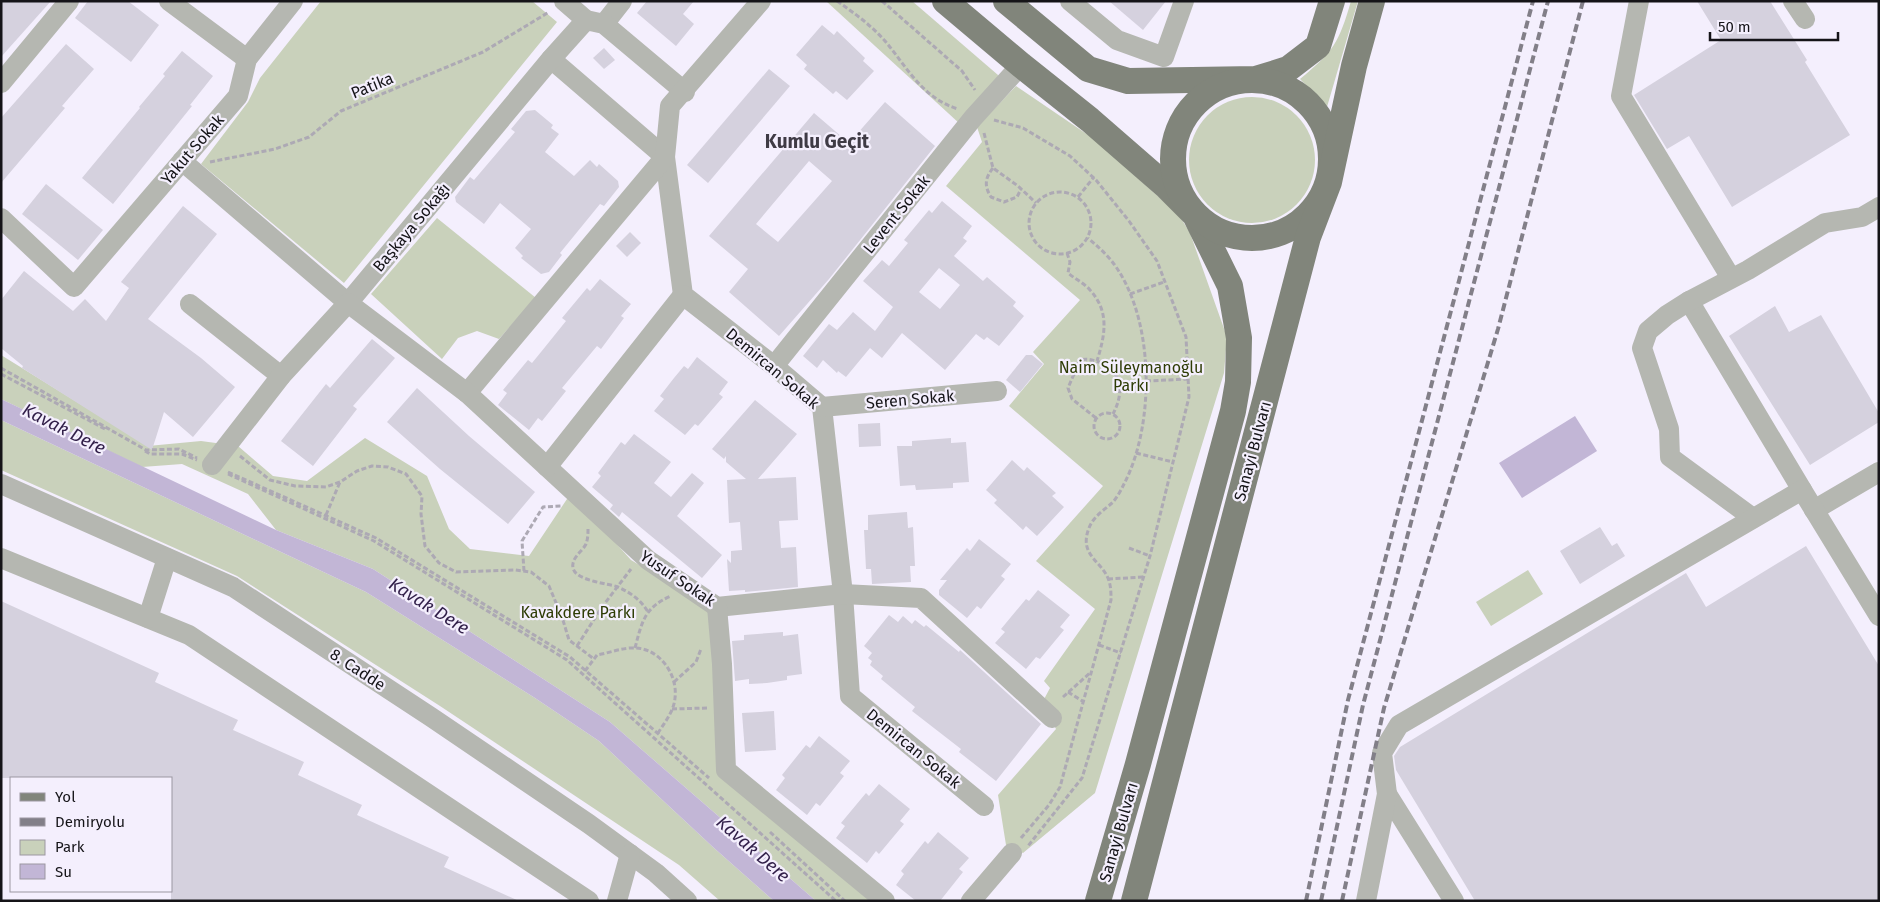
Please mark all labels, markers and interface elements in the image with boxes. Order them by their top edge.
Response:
scale bar [1710,10,1838,42]
text: 50 m [1718,18,1751,36]
street label: Patika [348,68,396,103]
street label: Yakut Sokak [157,110,228,188]
district label: Kumlu Geçit [765,130,870,153]
street label: Levent Sokak [859,171,934,257]
street label: Başkaya Sokağı [369,179,455,276]
street label: Demircan Sokak [722,324,824,413]
park label: Naim Süleymanoğlu Parkı [1059,358,1203,395]
street label: Seren Sokak [865,386,956,413]
water label: Kavak Dere [19,399,109,459]
street label: Sanayi Bulvarı [1230,399,1275,503]
street label: Yusuf Sokak [637,546,720,611]
water label: Kavak Dere [385,573,473,639]
park label: Kavakdere Parkı [520,603,636,622]
street label: 8. Cadde [326,644,389,694]
street label: Demircan Sokak [863,705,965,793]
legend [10,777,172,892]
street label: Sanayi Bulvarı [1095,780,1142,884]
text: Yol [55,788,76,806]
water label: Kavak Dere [712,811,794,887]
text: Demiryolu [55,813,125,831]
text: Park [55,838,85,856]
text: Su [55,863,72,881]

